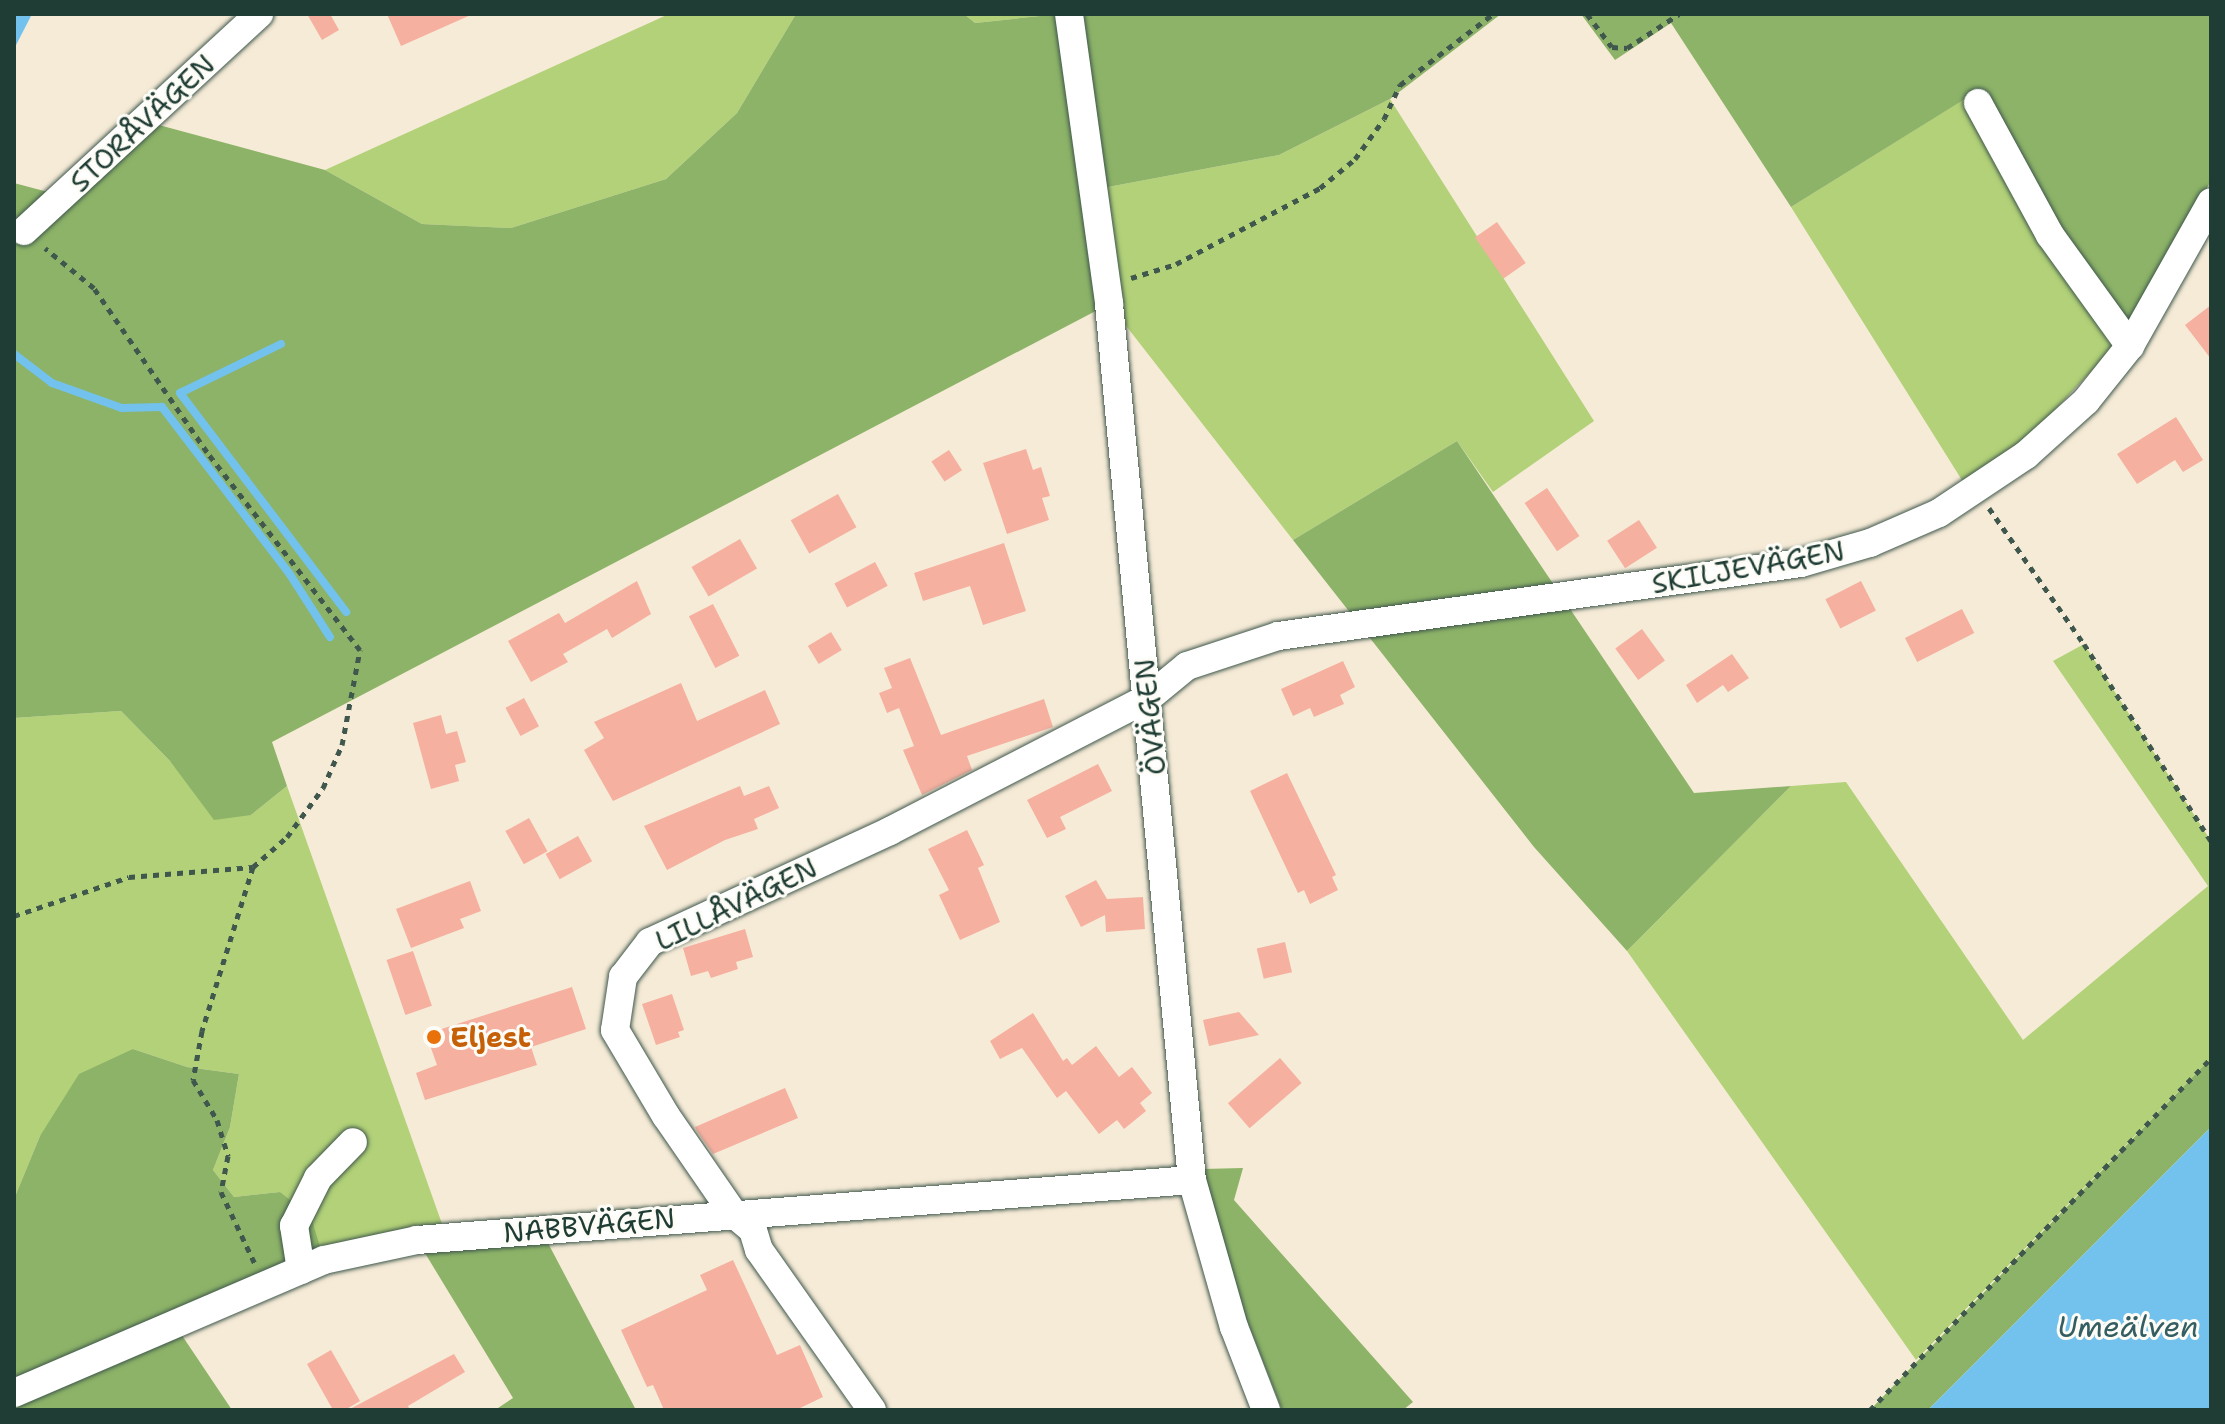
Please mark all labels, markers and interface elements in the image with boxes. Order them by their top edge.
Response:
street label: STORÅVÄGEN [62,47,222,199]
street label: SKILJEVÄGEN [1649,534,1847,600]
street label: ÖVÄGEN [1127,657,1173,777]
street label: LILLÅVÄGEN [650,850,822,958]
place label: Eljest [450,1020,531,1054]
marker: Eljest [425,1028,443,1046]
street label: NABBVÄGEN [502,1201,676,1249]
water label: Umeälven [2057,1309,2199,1345]

